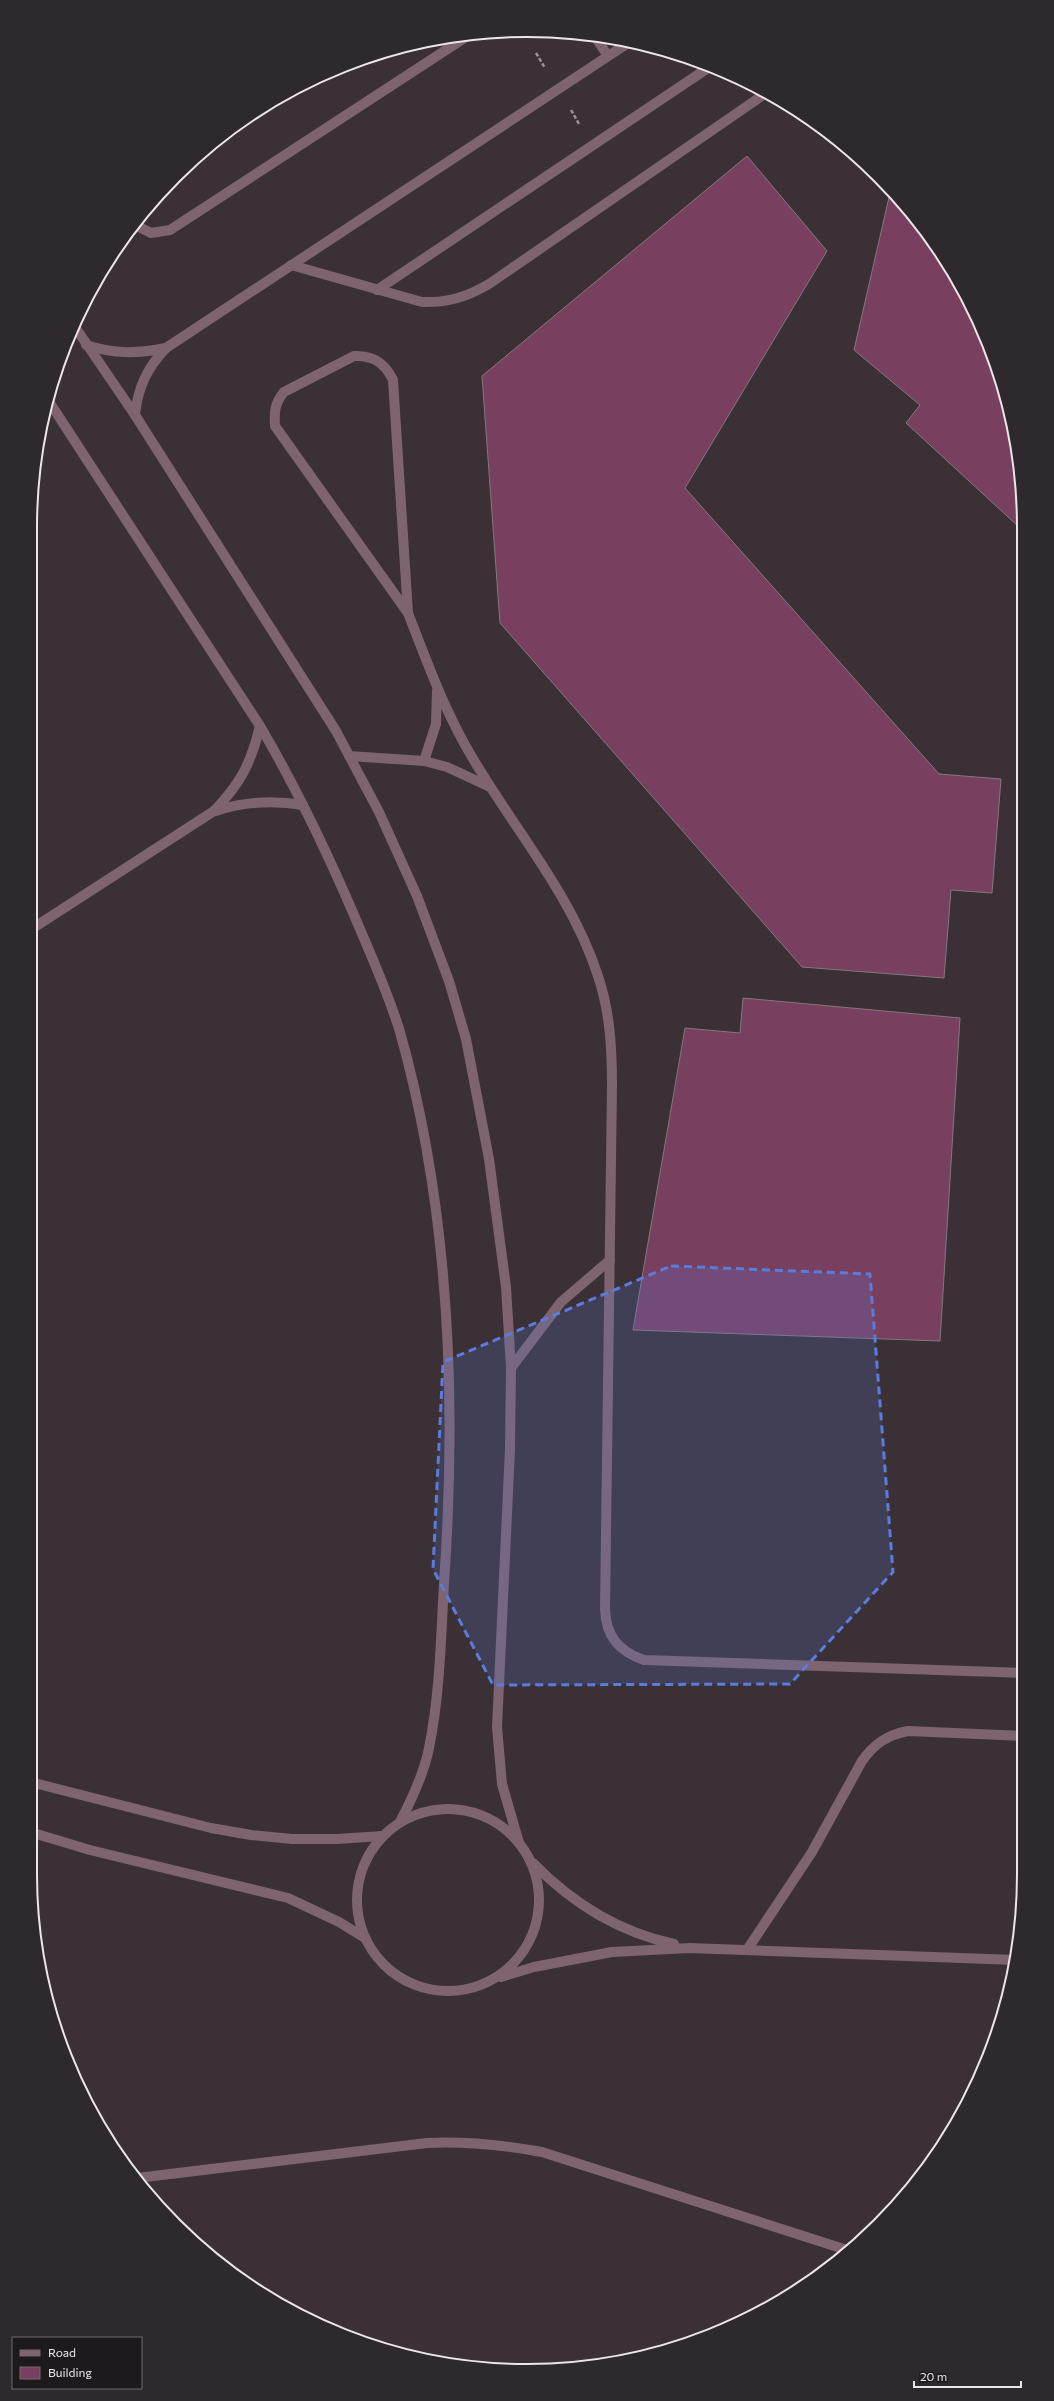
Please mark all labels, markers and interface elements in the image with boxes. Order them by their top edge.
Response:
legend [12,2337,142,2389]
text: Road [48,2345,76,2359]
scale bar [914,2363,1021,2389]
text: Building [48,2365,92,2379]
text: 20 m [920,2369,947,2383]

